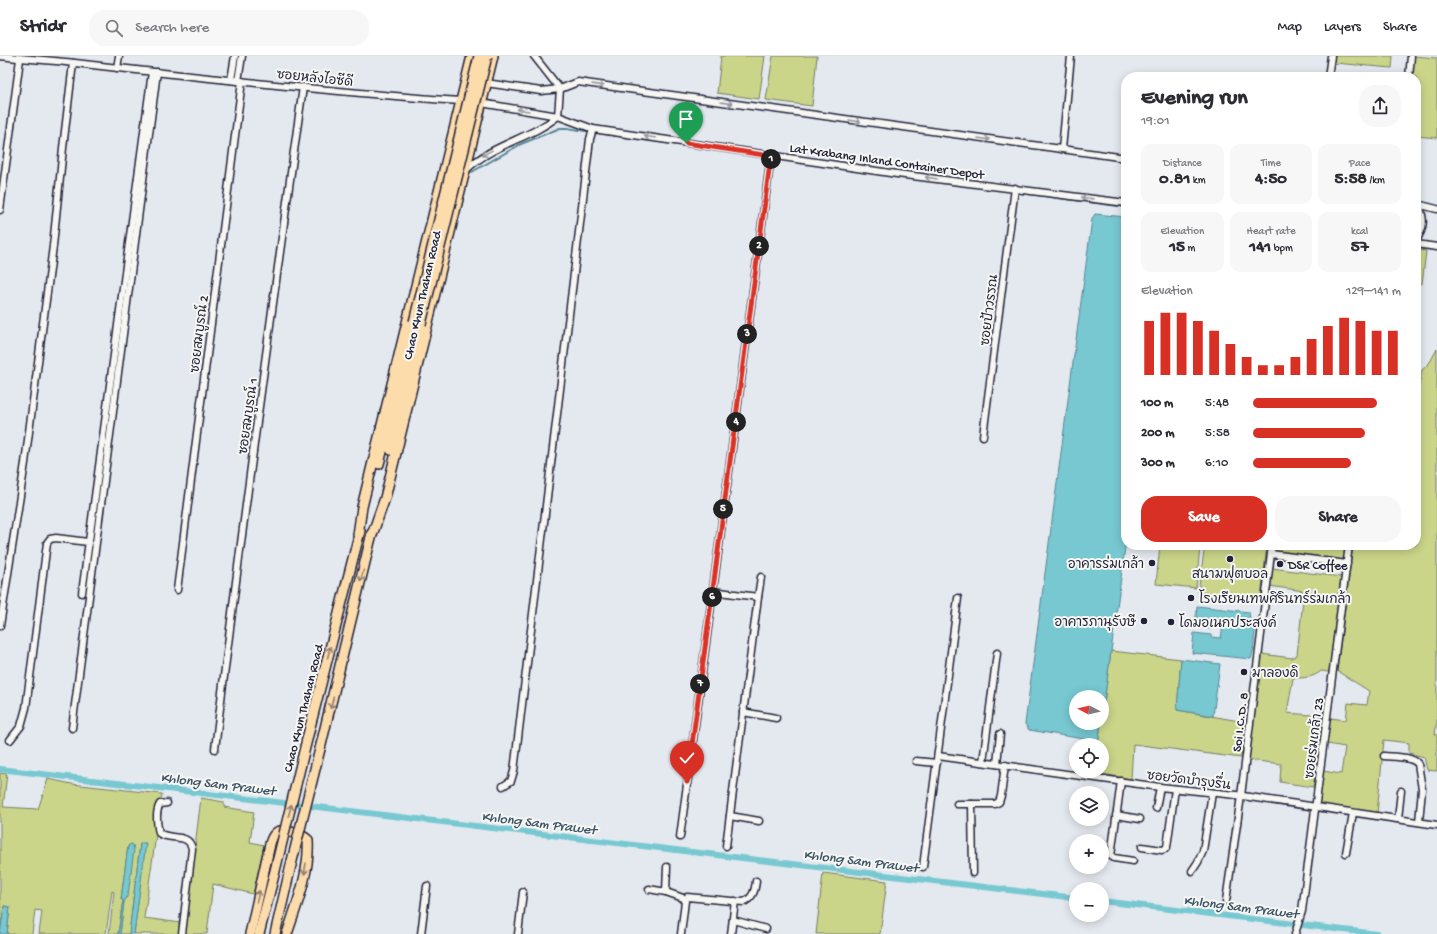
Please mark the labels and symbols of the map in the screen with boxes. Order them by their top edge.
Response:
street label: ซอยหลังไอซีดี [276,64,354,91]
one-way arrow [591,81,604,89]
one-way arrow [720,99,733,107]
pin [669,102,703,143]
one-way arrow [517,106,530,114]
one-way arrow [848,117,861,125]
one-way arrow [643,133,656,141]
one-way arrow [977,135,990,143]
street label: Lat Krabang Inland Container Depot [789,141,986,184]
pin: 1 [761,149,781,169]
one-way arrow [481,150,493,158]
one-way arrow [925,174,938,182]
one-way arrow [1081,194,1094,202]
street label: Chao Khun Thahan Road [401,228,446,361]
pin: 2 [749,236,769,256]
street label: ซอยป้าวรรณ [976,273,1002,347]
street label: ซอยสมบูรณ์ 2 [184,294,213,374]
pin: 3 [737,324,757,344]
street label: ซอยสมบูรณ์ 1 [233,377,262,455]
pin: 4 [726,412,746,432]
pin: 5 [713,499,733,519]
marker: สนามฟุตบอล [1225,554,1235,564]
place label: อาคารร่มเกล้า [1068,555,1144,573]
marker: อาคารร่มเกล้า [1147,558,1157,568]
marker: DSR Coffee [1275,559,1285,569]
place label: DSR Coffee [1287,559,1348,574]
place label: สนามฟุตบอล [1192,565,1268,583]
one-way arrow [358,569,365,582]
pin: 6 [702,587,722,607]
place label: โรงเรียนเทพศิรินทร์ร่มเกล้า [1199,589,1351,608]
marker: โรงเรียนเทพศิรินทร์ร่มเกล้า [1186,593,1196,603]
place label: อาคารภานุรังษี [1055,613,1136,631]
place label: โดมอเนกประสงค์ [1179,613,1277,632]
marker: อาคารภานุรังษี [1139,616,1149,626]
marker: โดมอเนกประสงค์ [1166,617,1176,627]
street label: Chao Khun Thahan Road [281,642,328,774]
one-way arrow [326,646,333,659]
place label: มาลองดิ [1252,665,1299,682]
marker: มาลองดิ [1239,667,1249,677]
pin: 7 [690,674,710,694]
north arrow [1069,690,1109,730]
street label: Soi I.C.D. 8 [1230,692,1253,753]
one-way arrow [327,696,335,709]
street label: ซอยร่มเกล้า 23 [1300,696,1328,780]
pin [670,741,704,782]
street label: ซอยวัดบำรุงรื่น [1146,761,1233,794]
water label: Khlong Sam Prawet [159,770,278,801]
one-way arrow [286,804,294,817]
water label: Khlong Sam Prawet [480,809,599,840]
water label: Khlong Sam Prawet [802,847,921,878]
one-way arrow [301,862,309,875]
one-way arrow [254,890,262,903]
water label: Khlong Sam Prawet [1182,893,1301,924]

